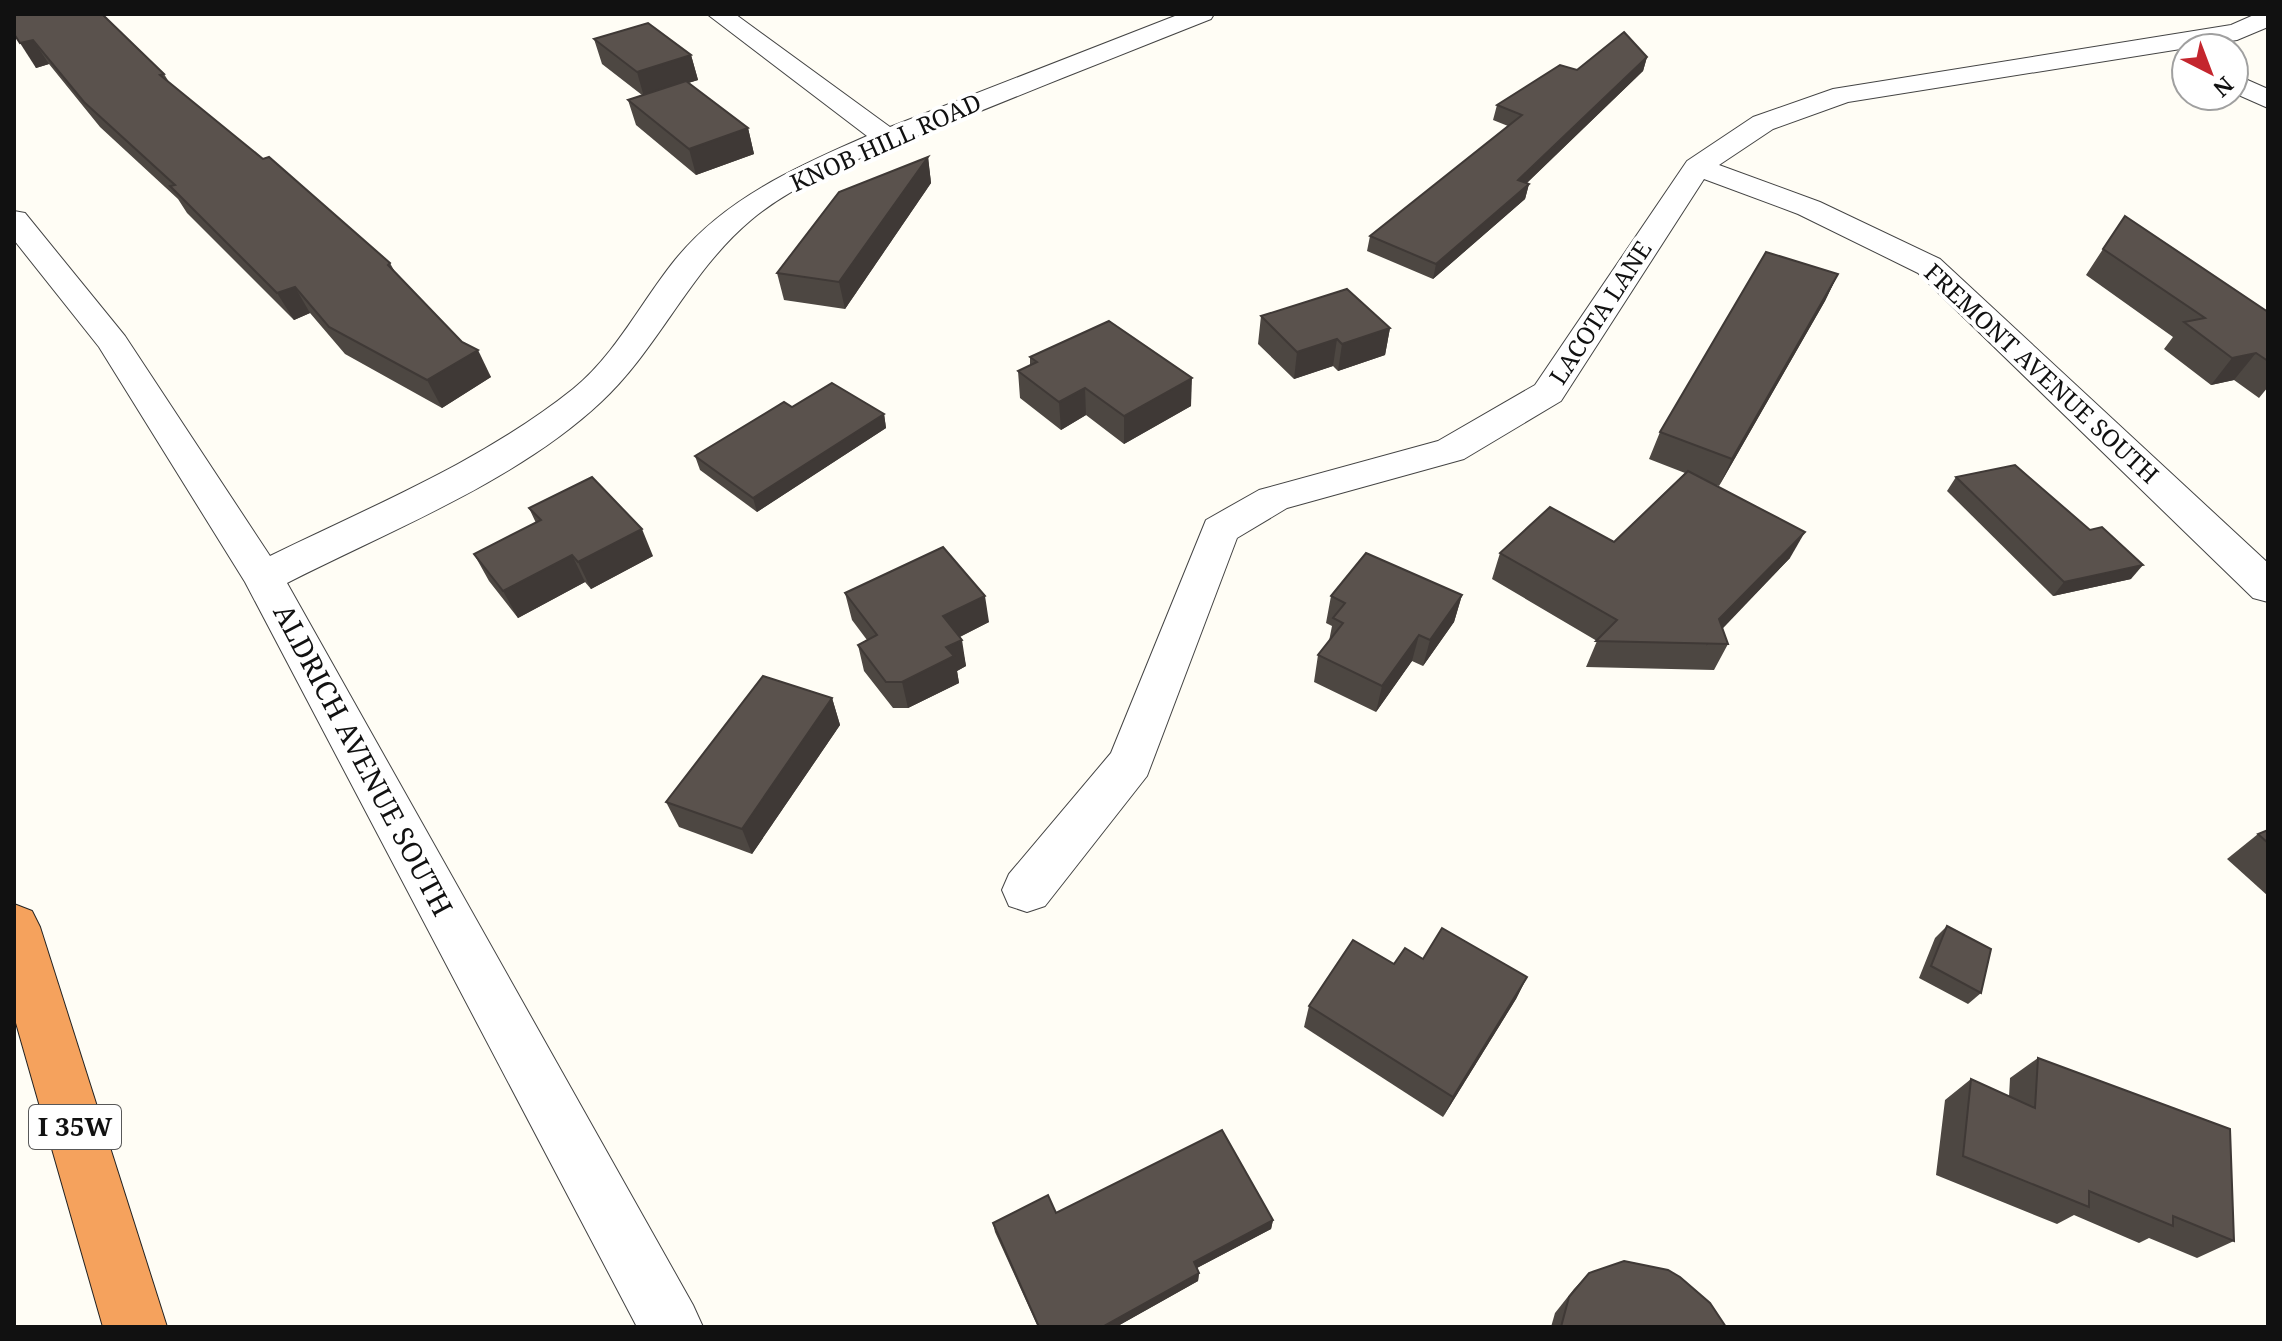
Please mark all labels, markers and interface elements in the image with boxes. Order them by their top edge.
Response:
north arrow [2170,32,2250,112]
text: N [2208,71,2241,105]
street label: KNOB HILL ROAD [785,85,986,199]
street label: LACOTA LANE [1541,234,1659,390]
street label: FREMONT AVENUE SOUTH [1918,255,2166,490]
street label: ALDRICH AVENUE SOUTH [265,597,462,922]
road number: I 35W [29,1105,121,1149]

